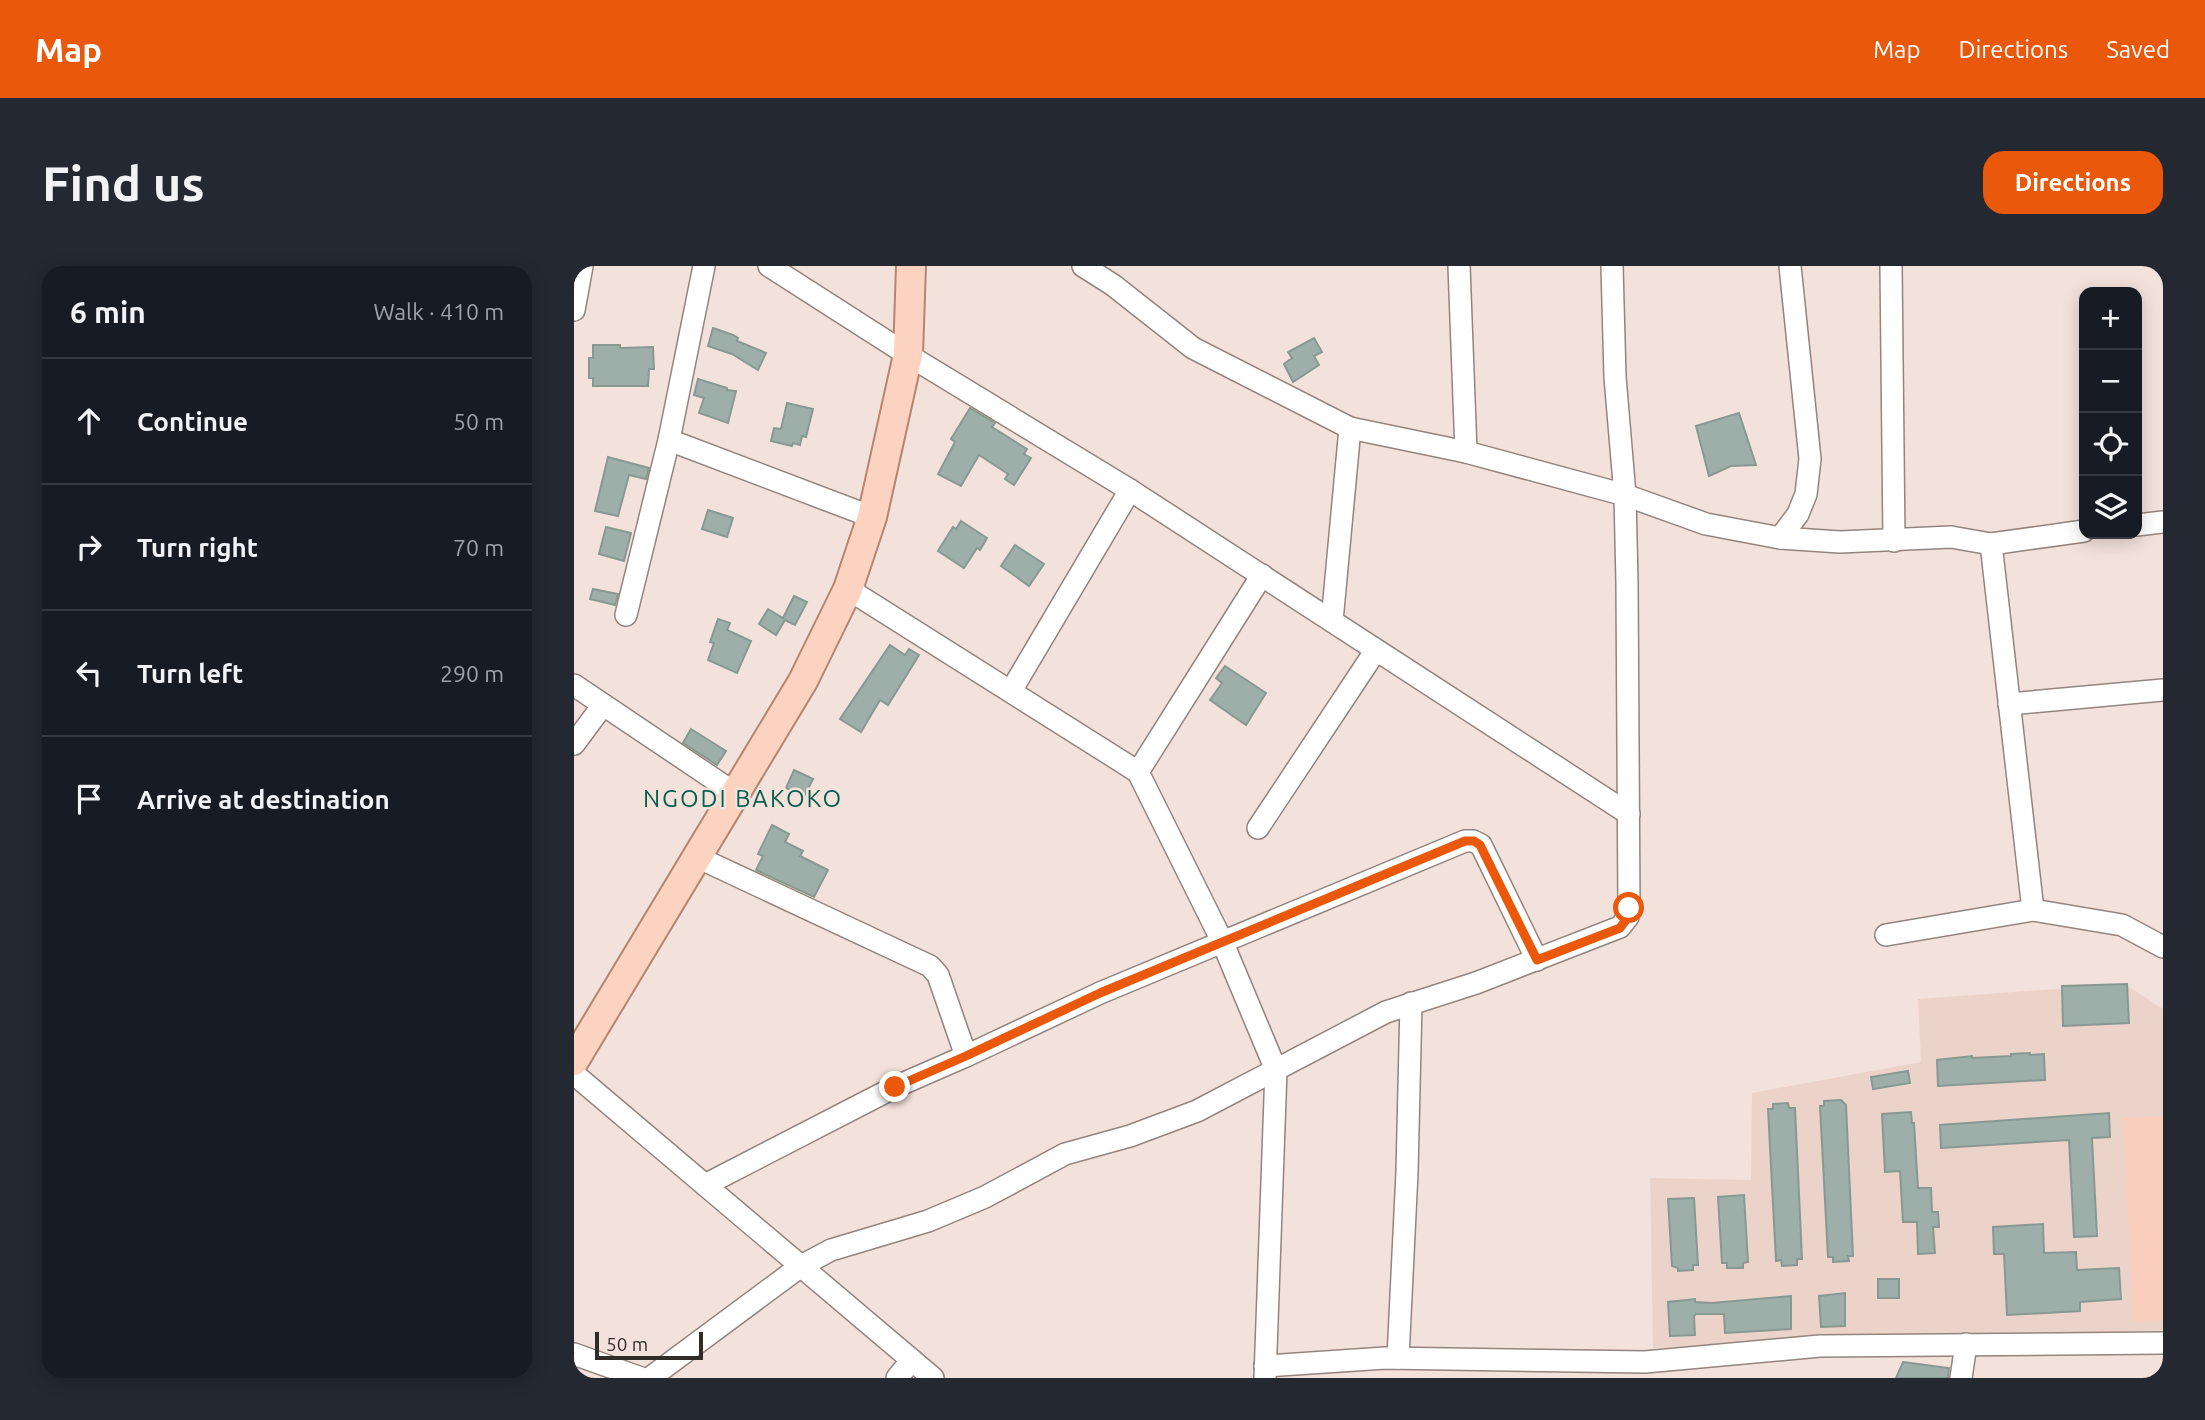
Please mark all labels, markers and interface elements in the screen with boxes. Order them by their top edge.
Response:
text: Map [35,31,102,68]
text: Map [1873,36,1920,63]
text: Directions [1958,36,2068,63]
text: Saved [2106,36,2170,63]
button: Directions [1983,151,2163,214]
text: Find us [42,155,205,210]
map controls [2079,287,2142,539]
button: + [2079,287,2142,350]
text: 6 min [70,295,146,329]
text: Walk · 410 m [373,299,504,324]
button: − [2079,350,2142,413]
icon: ahead [70,402,108,440]
text: Continue [137,407,248,436]
text: 50 m [453,409,504,434]
button: locate [2079,413,2142,476]
button: layers [2079,476,2142,539]
icon: right [70,528,108,566]
text: Turn right [137,533,258,562]
text: 70 m [453,535,504,560]
icon: left [70,654,108,692]
text: Turn left [137,659,243,688]
text: 290 m [440,661,504,686]
icon: arrive [70,780,108,818]
text: Arrive at destination [137,785,390,814]
district label: NGODI BAKOKO [643,785,843,812]
route start [1613,892,1644,923]
route end [879,1071,910,1102]
scale bar [595,1329,704,1361]
text: 50 m [606,1333,648,1355]

